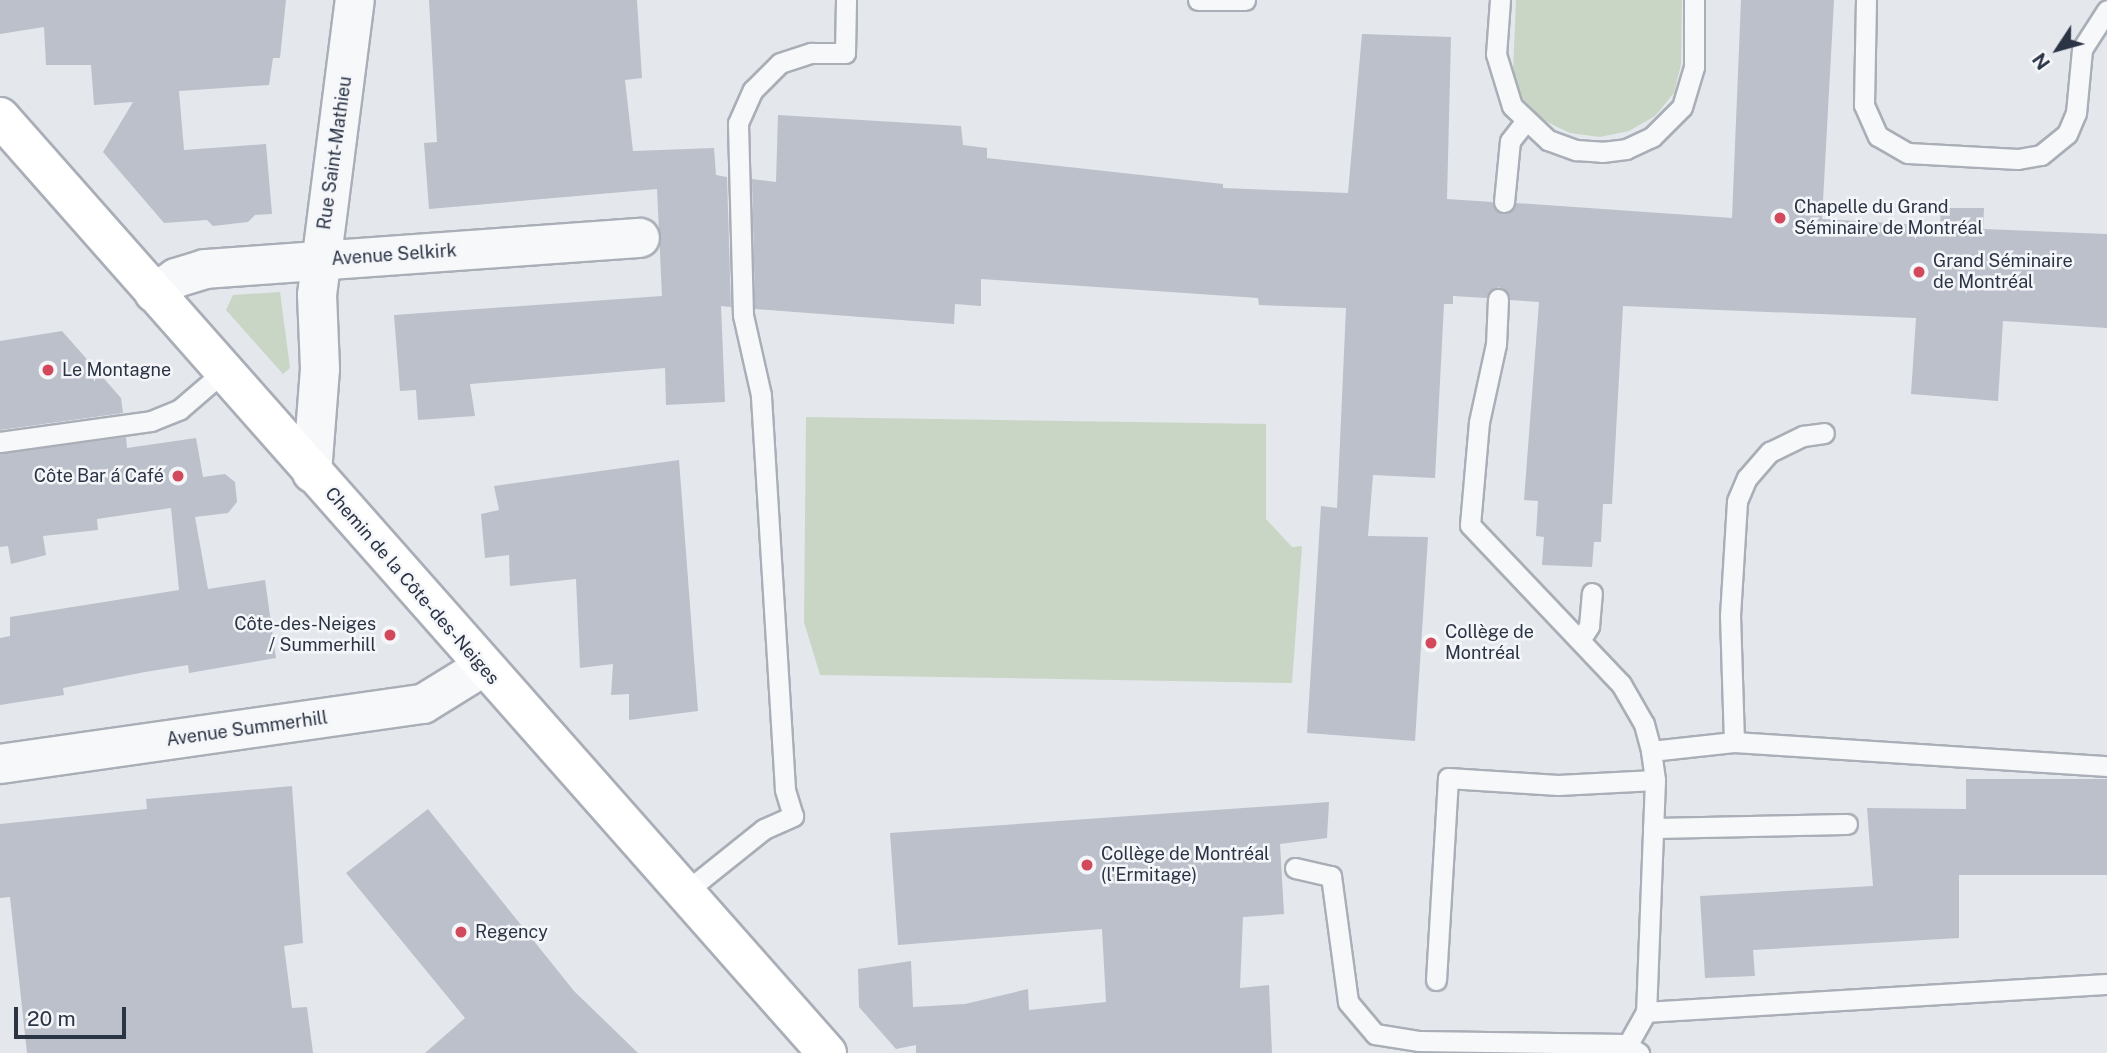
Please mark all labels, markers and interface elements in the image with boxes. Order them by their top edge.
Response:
north arrow [2023,14,2093,84]
text: N [2028,49,2054,74]
street label: Rue Saint-Mathieu [314,75,356,231]
place label: Chapelle du Grand Séminaire de Montréal [1794,197,1983,240]
marker: Chapelle du Grand Séminaire de Montréal [1772,210,1788,226]
street label: Avenue Selkirk [331,240,457,270]
place label: Grand Séminaire de Montréal [1933,251,2073,294]
marker: Grand Séminaire de Montréal [1911,264,1927,280]
place label: Le Montagne [62,359,171,381]
marker: Le Montagne [40,362,56,378]
place label: Côte Bar á Café [34,465,164,487]
marker: Côte Bar á Café [170,468,186,484]
street label: Chemin de la Côte-des-Neiges [320,483,504,689]
place label: Côte-des-Neiges / Summerhill [234,614,376,656]
place label: Collège de Montréal [1445,622,1534,664]
marker: Côte-des-Neiges / Summerhill [382,627,398,643]
marker: Collège de Montréal [1423,635,1439,651]
street label: Avenue Summerhill [165,707,329,751]
place label: Collège de Montréal (l'Ermitage) [1101,844,1270,886]
marker: Collège de Montréal (l'Ermitage) [1079,857,1095,873]
place label: Regency [475,921,548,943]
marker: Regency [453,924,469,940]
scale bar [18,993,130,1038]
text: 20 m [27,1006,76,1031]

